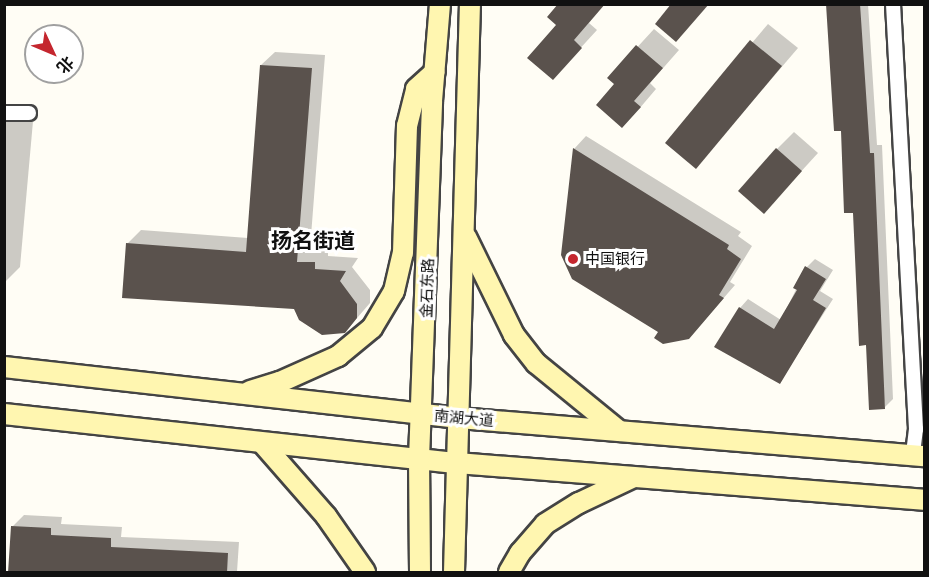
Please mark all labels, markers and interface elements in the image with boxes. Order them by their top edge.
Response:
north arrow [24,24,84,84]
text: 北 [53,52,78,78]
district label: 扬名街道 [271,227,355,253]
place label: 中国银行 [585,250,645,268]
marker: 中国银行 [566,252,580,266]
street label: 金石东路 [417,258,437,318]
street label: 南湖大道 [433,406,495,430]

